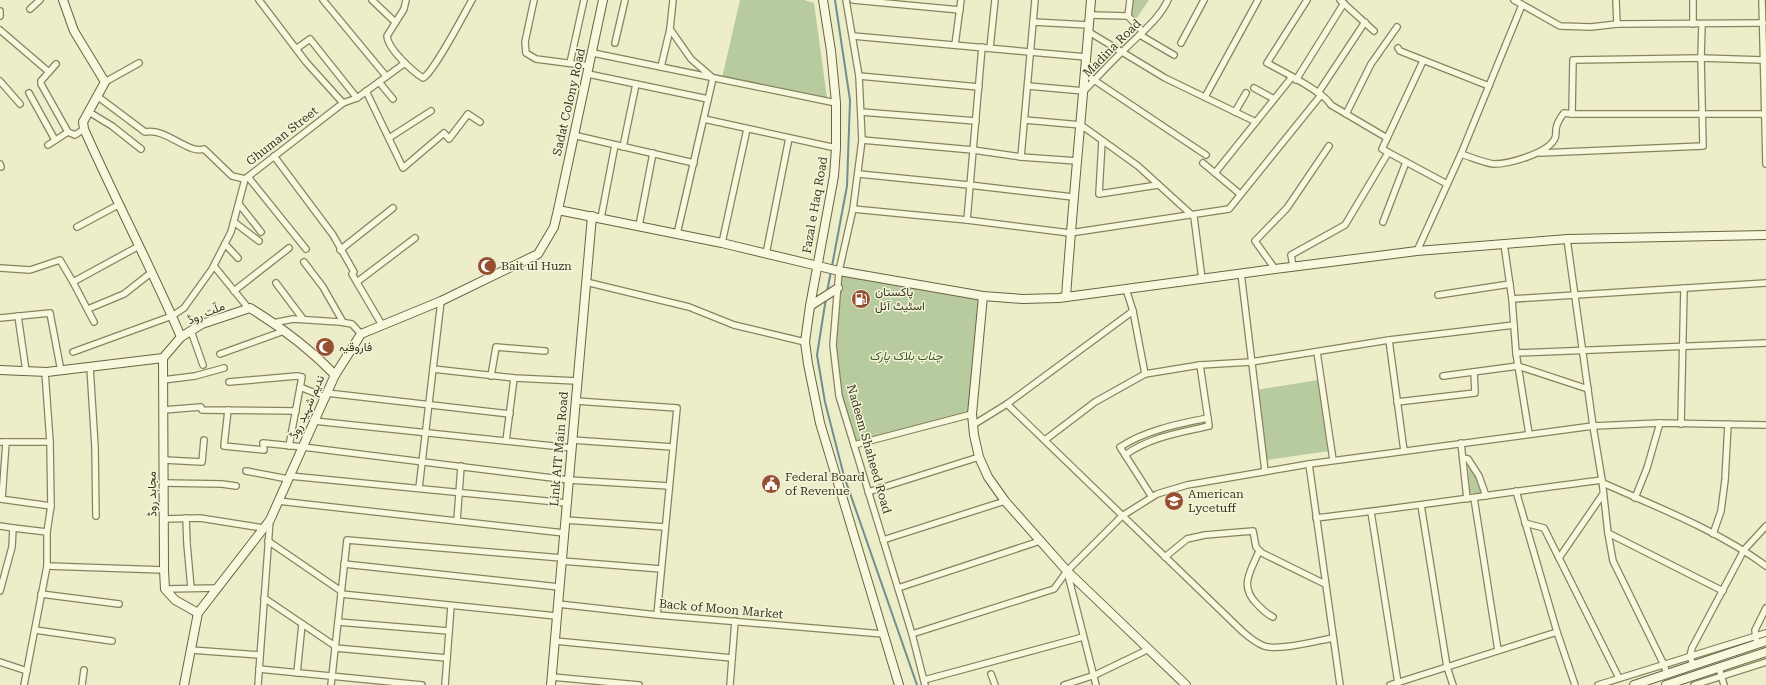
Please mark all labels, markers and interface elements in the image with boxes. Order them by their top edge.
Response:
street label: Madina Road [1080,16,1144,80]
street label: Sadat Colony Road [550,47,588,157]
street label: Ghuman Street [243,103,321,168]
street label: Fazal e Haq Road [800,155,830,254]
mosque icon: Bait ul Huzn [476,255,498,277]
place label: Bait ul Huzn [501,259,572,273]
place label: پاکستان اسٹیٹ آئل [875,285,925,314]
fuel station icon: پاکستان اسٹیٹ آئل [850,288,872,310]
street label: ملّت روڈ [185,298,227,328]
mosque icon: فاروقیہ [314,336,336,358]
place label: فاروقیہ [339,340,372,355]
park label: چناب بلاک پارک [869,349,944,364]
street label: ندیم شہید روڈ [287,373,328,442]
street label: Nadeem Shaheed Road [844,383,894,515]
street label: Link AIT Main Road [547,391,571,507]
place label: Federal Board of Revenue [785,470,865,498]
street label: مجاہد روڈ [145,471,160,517]
public building icon: Federal Board of Revenue [760,473,782,495]
place label: American Lycetuff [1188,487,1244,515]
school or university icon: American Lycetuff [1163,490,1185,512]
street label: Back of Moon Market [658,597,784,621]

